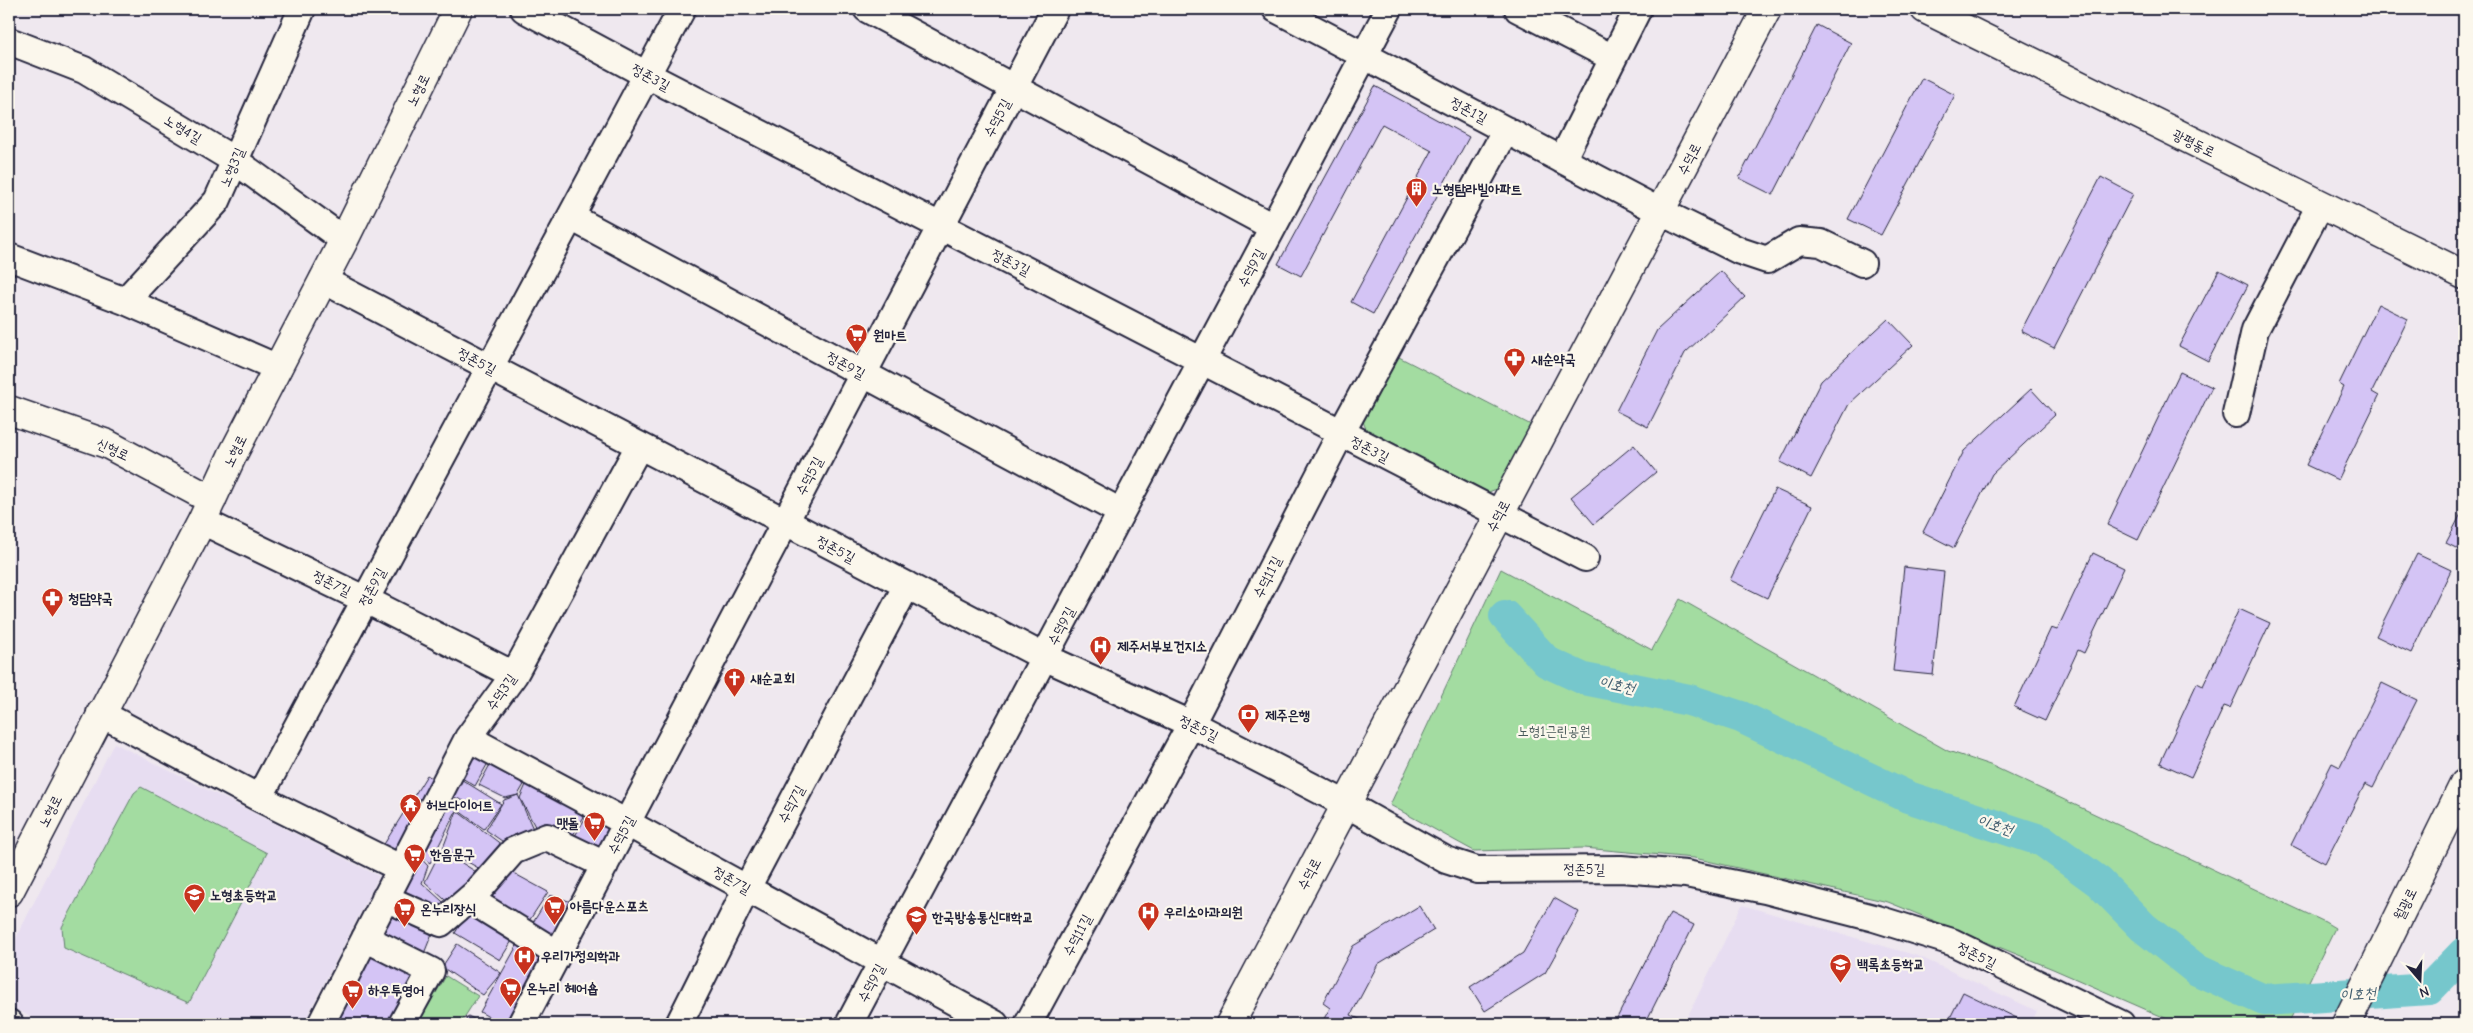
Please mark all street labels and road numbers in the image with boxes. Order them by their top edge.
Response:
street label: 정존3길 [629,60,673,95]
street label: 노형로 [403,71,433,109]
street label: 정존1길 [1447,94,1491,128]
street label: 수덕5길 [980,95,1015,140]
street label: 노형4길 [161,112,205,148]
street label: 광평동로 [2170,126,2218,161]
street label: 수덕로 [1674,140,1705,178]
street label: 노형3길 [217,144,249,189]
street label: 수덕9길 [1234,245,1269,290]
street label: 정존3길 [989,246,1033,280]
street label: 정존5길 [455,344,500,379]
street label: 정존9길 [824,348,869,383]
street label: 노형로 [220,432,250,470]
street label: 정존3길 [1348,433,1392,467]
street label: 신형로 [94,435,132,464]
street label: 수덕5길 [792,453,827,498]
street label: 수덕로 [1483,497,1514,535]
street label: 정존5길 [814,532,859,567]
street label: 수덕11길 [1250,553,1286,601]
street label: 정존9길 [355,564,390,609]
street label: 정존7길 [310,567,354,600]
street label: 수덕9길 [1044,603,1079,648]
street label: 수덕3길 [483,670,521,714]
street label: 정존5길 [1176,712,1222,745]
street label: 수덕7길 [774,782,809,826]
street label: 노형로 [35,792,66,830]
street label: 수덕5길 [604,812,639,857]
street label: 수덕로 [1294,855,1325,893]
street label: 정존5길 [1563,861,1605,878]
street label: 정존7길 [710,863,754,898]
street label: 월광로 [2390,885,2420,923]
street label: 수덕11길 [1059,911,1096,959]
street label: 정존5길 [1954,939,2000,972]
street label: 수덕9길 [854,960,889,1005]

